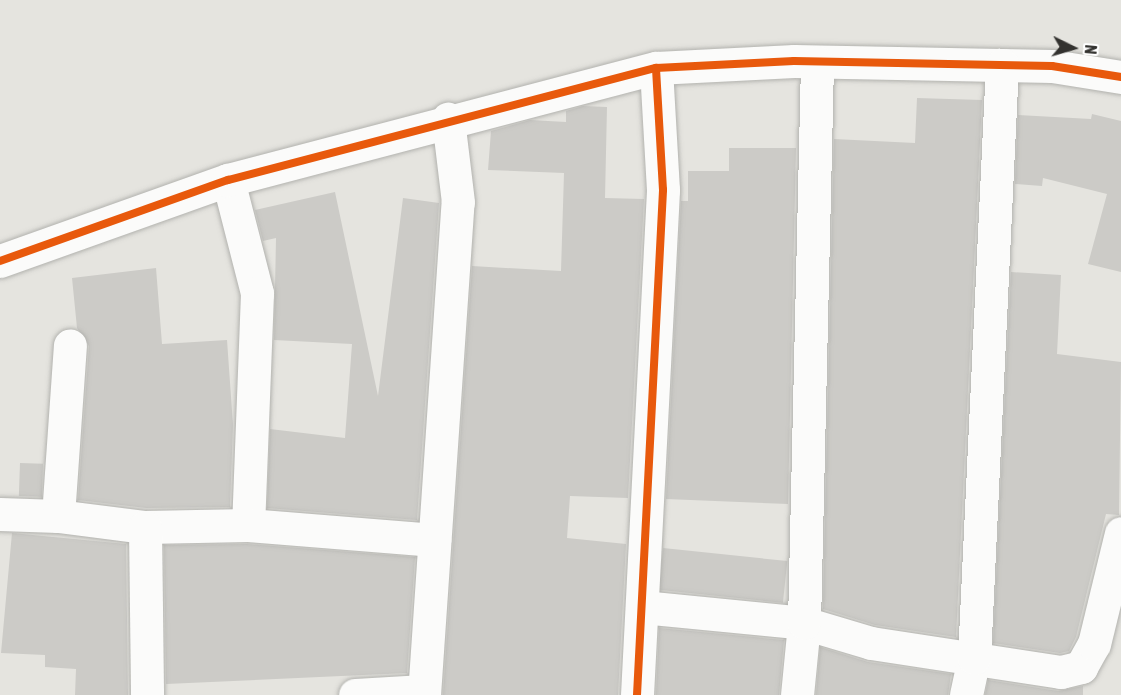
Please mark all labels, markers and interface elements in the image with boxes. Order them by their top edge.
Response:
north arrow [1043,18,1103,78]
text: N [1082,44,1100,55]

